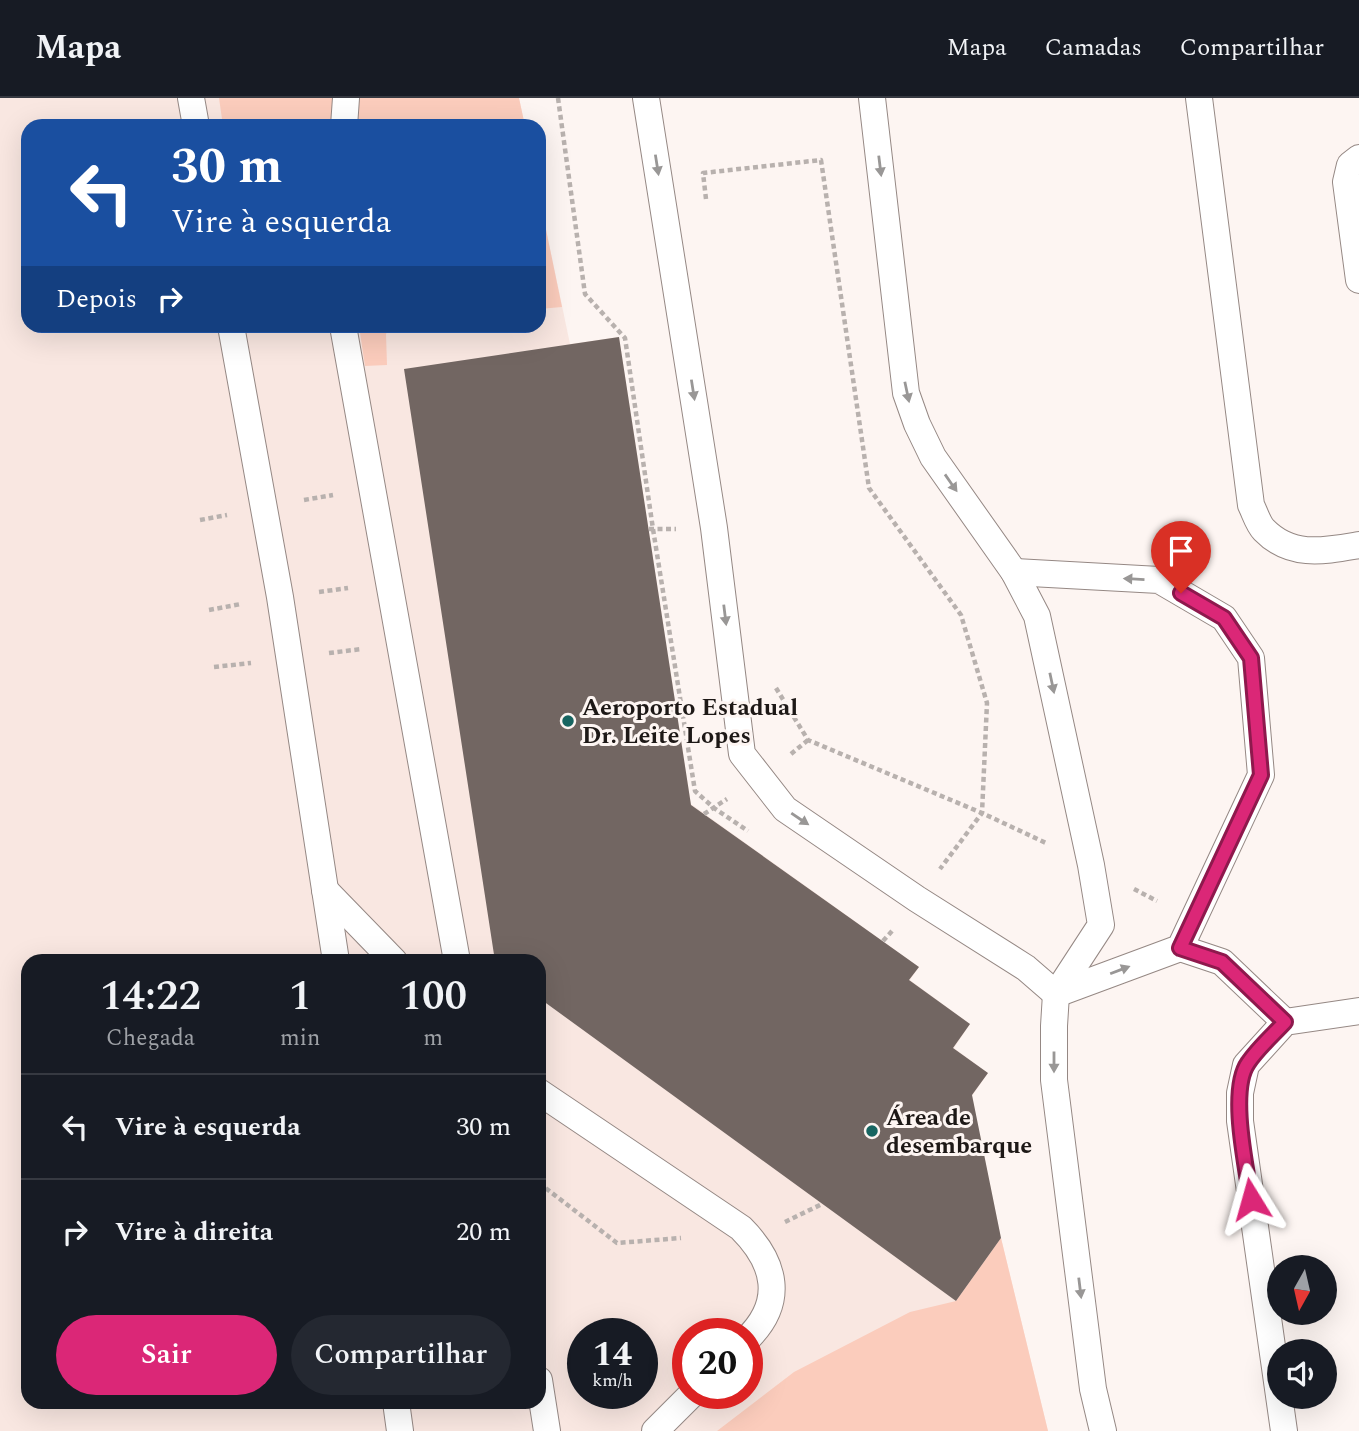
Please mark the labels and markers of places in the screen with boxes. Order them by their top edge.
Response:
pin [1151,521,1211,593]
place label: Aeroporto Estadual Dr. Leite Lopes [582,690,798,754]
marker: Aeroporto Estadual Dr. Leite Lopes [560,713,576,729]
place label: Área de desembarque [886,1100,1032,1164]
marker: Área de desembarque [864,1123,880,1139]

